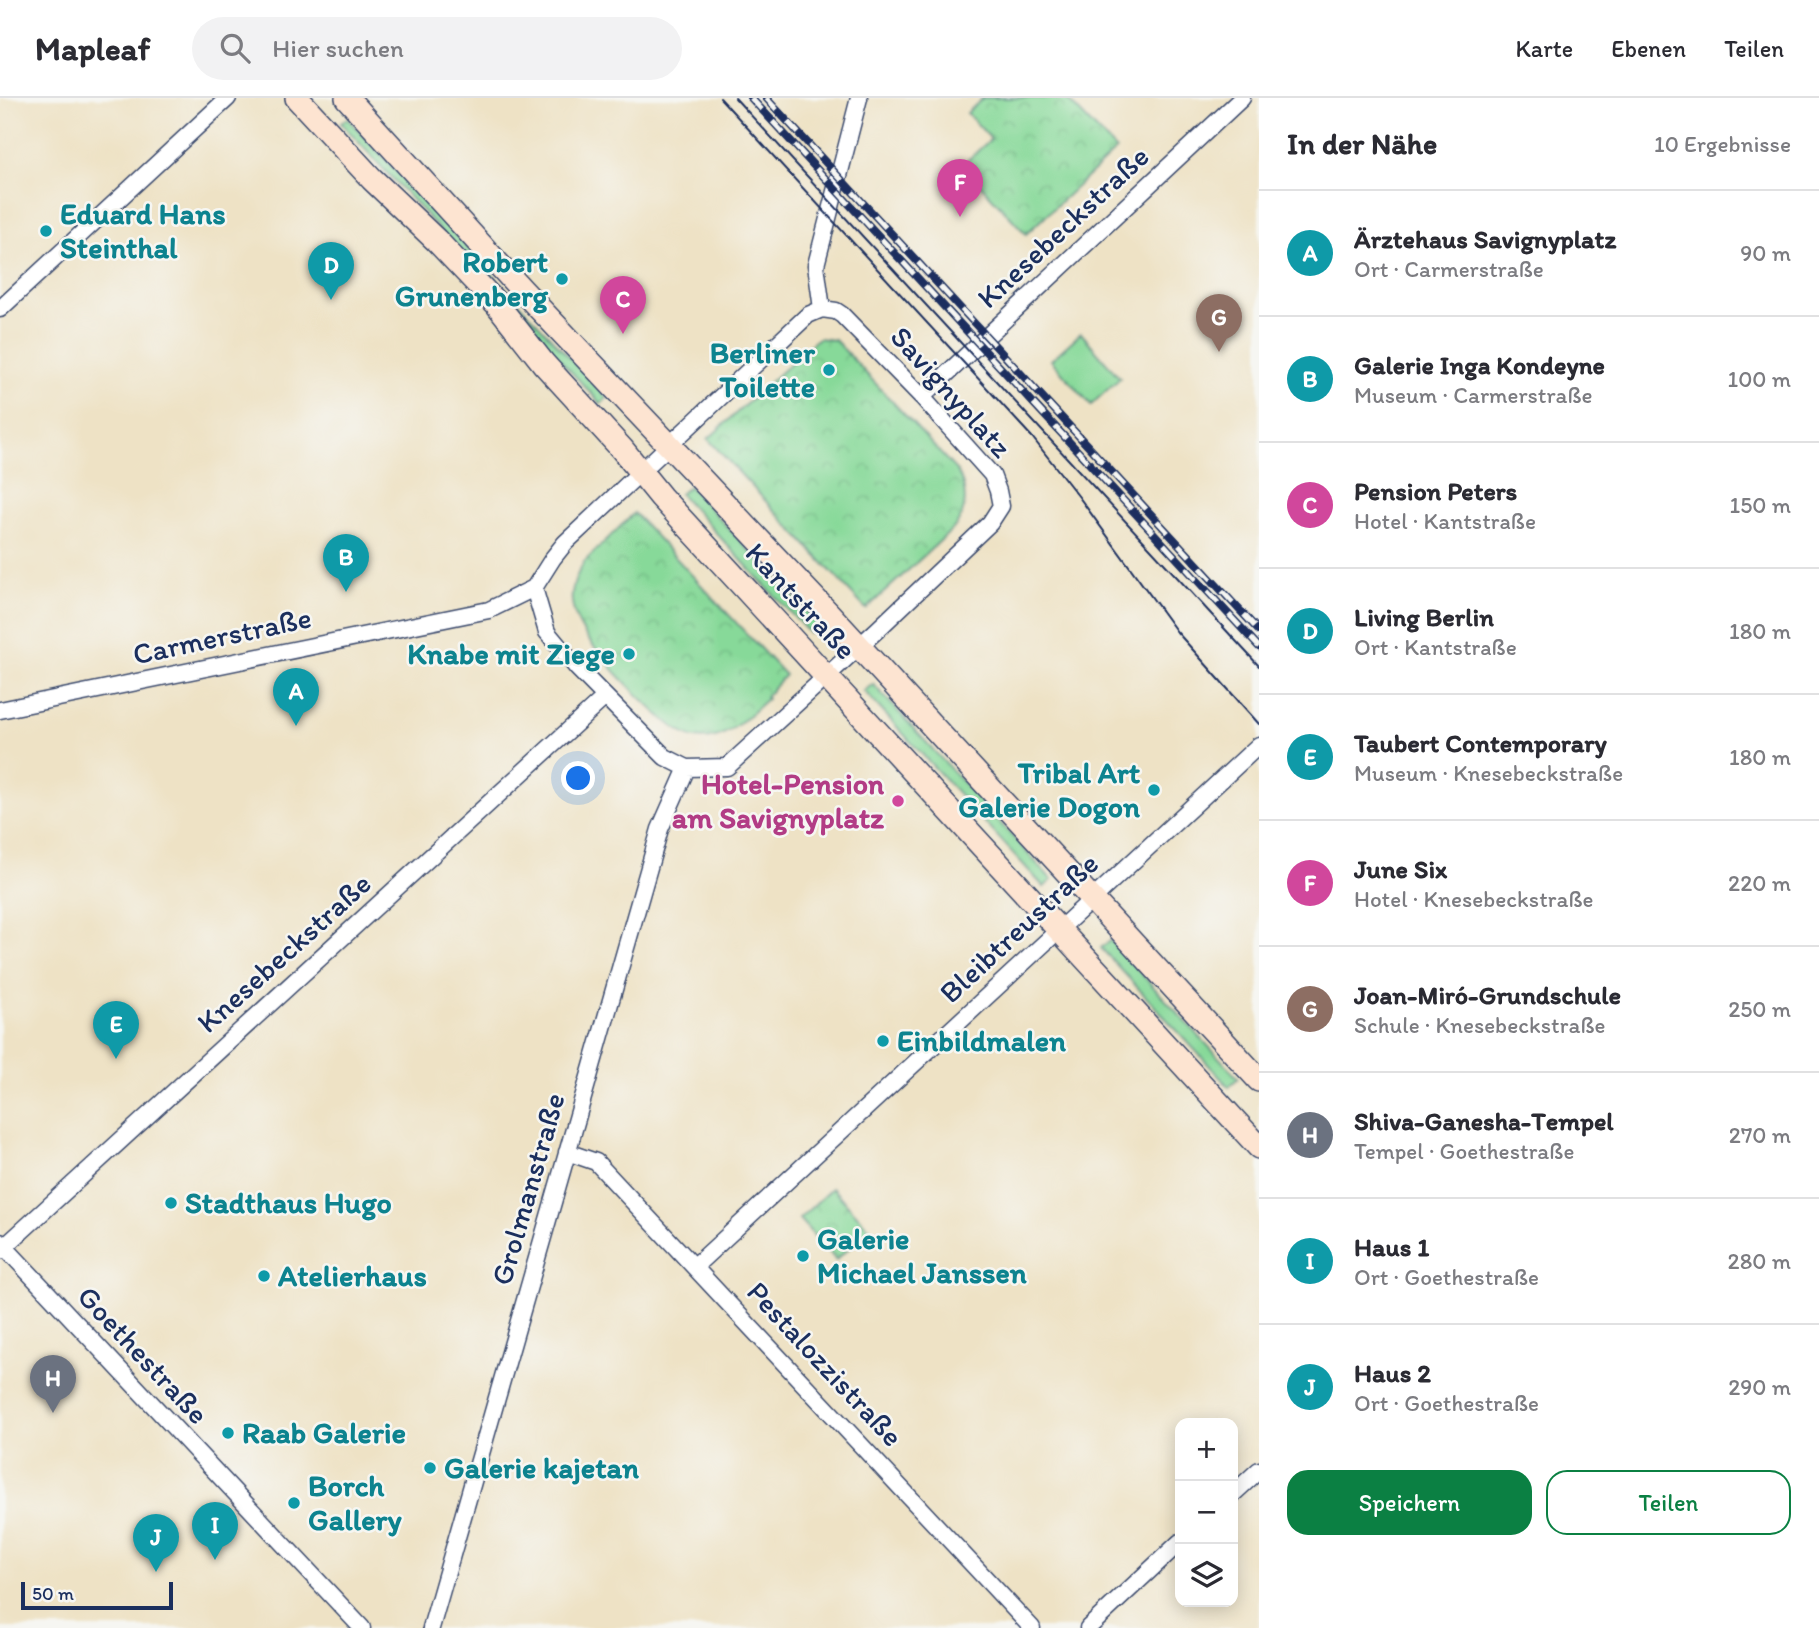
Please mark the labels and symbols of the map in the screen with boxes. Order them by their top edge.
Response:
street label: Knesebeckstraße [969,138,1156,316]
pin: F [937,159,983,217]
place label: Eduard Hans Steinthal [60,195,225,266]
marker: Eduard Hans Steinthal [38,223,54,239]
pin: D [308,242,354,300]
place label: Robert Grunenberg [395,243,549,314]
marker: Robert Grunenberg [554,271,570,287]
pin: C [600,276,646,334]
pin: G [1196,294,1242,352]
street label: Savignyplatz [883,318,1020,465]
place label: Berliner Toilette [710,334,816,405]
marker: Berliner Toilette [821,362,837,378]
pin: B [323,534,369,592]
street label: Kantstraße [738,534,865,667]
street label: Carmerstraße [129,599,315,673]
place label: Knabe mit Ziege [407,635,615,672]
marker: Knabe mit Ziege [621,646,637,662]
pin: A [273,668,319,726]
place label: Tribal Art Galerie Dogon [958,754,1141,825]
your location [561,761,595,795]
place label: Hotel-Pension am Savignyplatz [672,765,885,836]
marker: Tribal Art Galerie Dogon [1146,782,1162,798]
marker: Hotel-Pension am Savignyplatz [890,793,906,809]
street label: Bleibtreustraße [931,845,1106,1011]
street label: Knesebeckstraße [189,865,378,1041]
pin: E [93,1001,139,1059]
place label: Einbildmalen [897,1022,1066,1059]
marker: Einbildmalen [875,1033,891,1049]
street label: Grolmanstraße [482,1088,573,1289]
place label: Stadthaus Hugo [185,1184,392,1221]
marker: Stadthaus Hugo [163,1195,179,1211]
place label: Galerie Michael Janssen [817,1220,1027,1291]
marker: Galerie Michael Janssen [795,1248,811,1264]
place label: Atelierhaus [277,1257,427,1294]
marker: Atelierhaus [256,1268,272,1284]
street label: Pestalozzistraße [739,1273,911,1454]
street label: Goethestraße [70,1278,217,1432]
pin: H [30,1355,76,1413]
place label: Raab Galerie [242,1414,406,1451]
marker: Raab Galerie [220,1425,236,1441]
place label: Galerie kajetan [444,1449,639,1486]
marker: Galerie kajetan [422,1460,438,1476]
place label: Borch Gallery [308,1467,402,1538]
marker: Borch Gallery [286,1495,302,1511]
pin: I [192,1502,238,1560]
pin: J [133,1514,179,1572]
scale bar [21,1579,173,1611]

